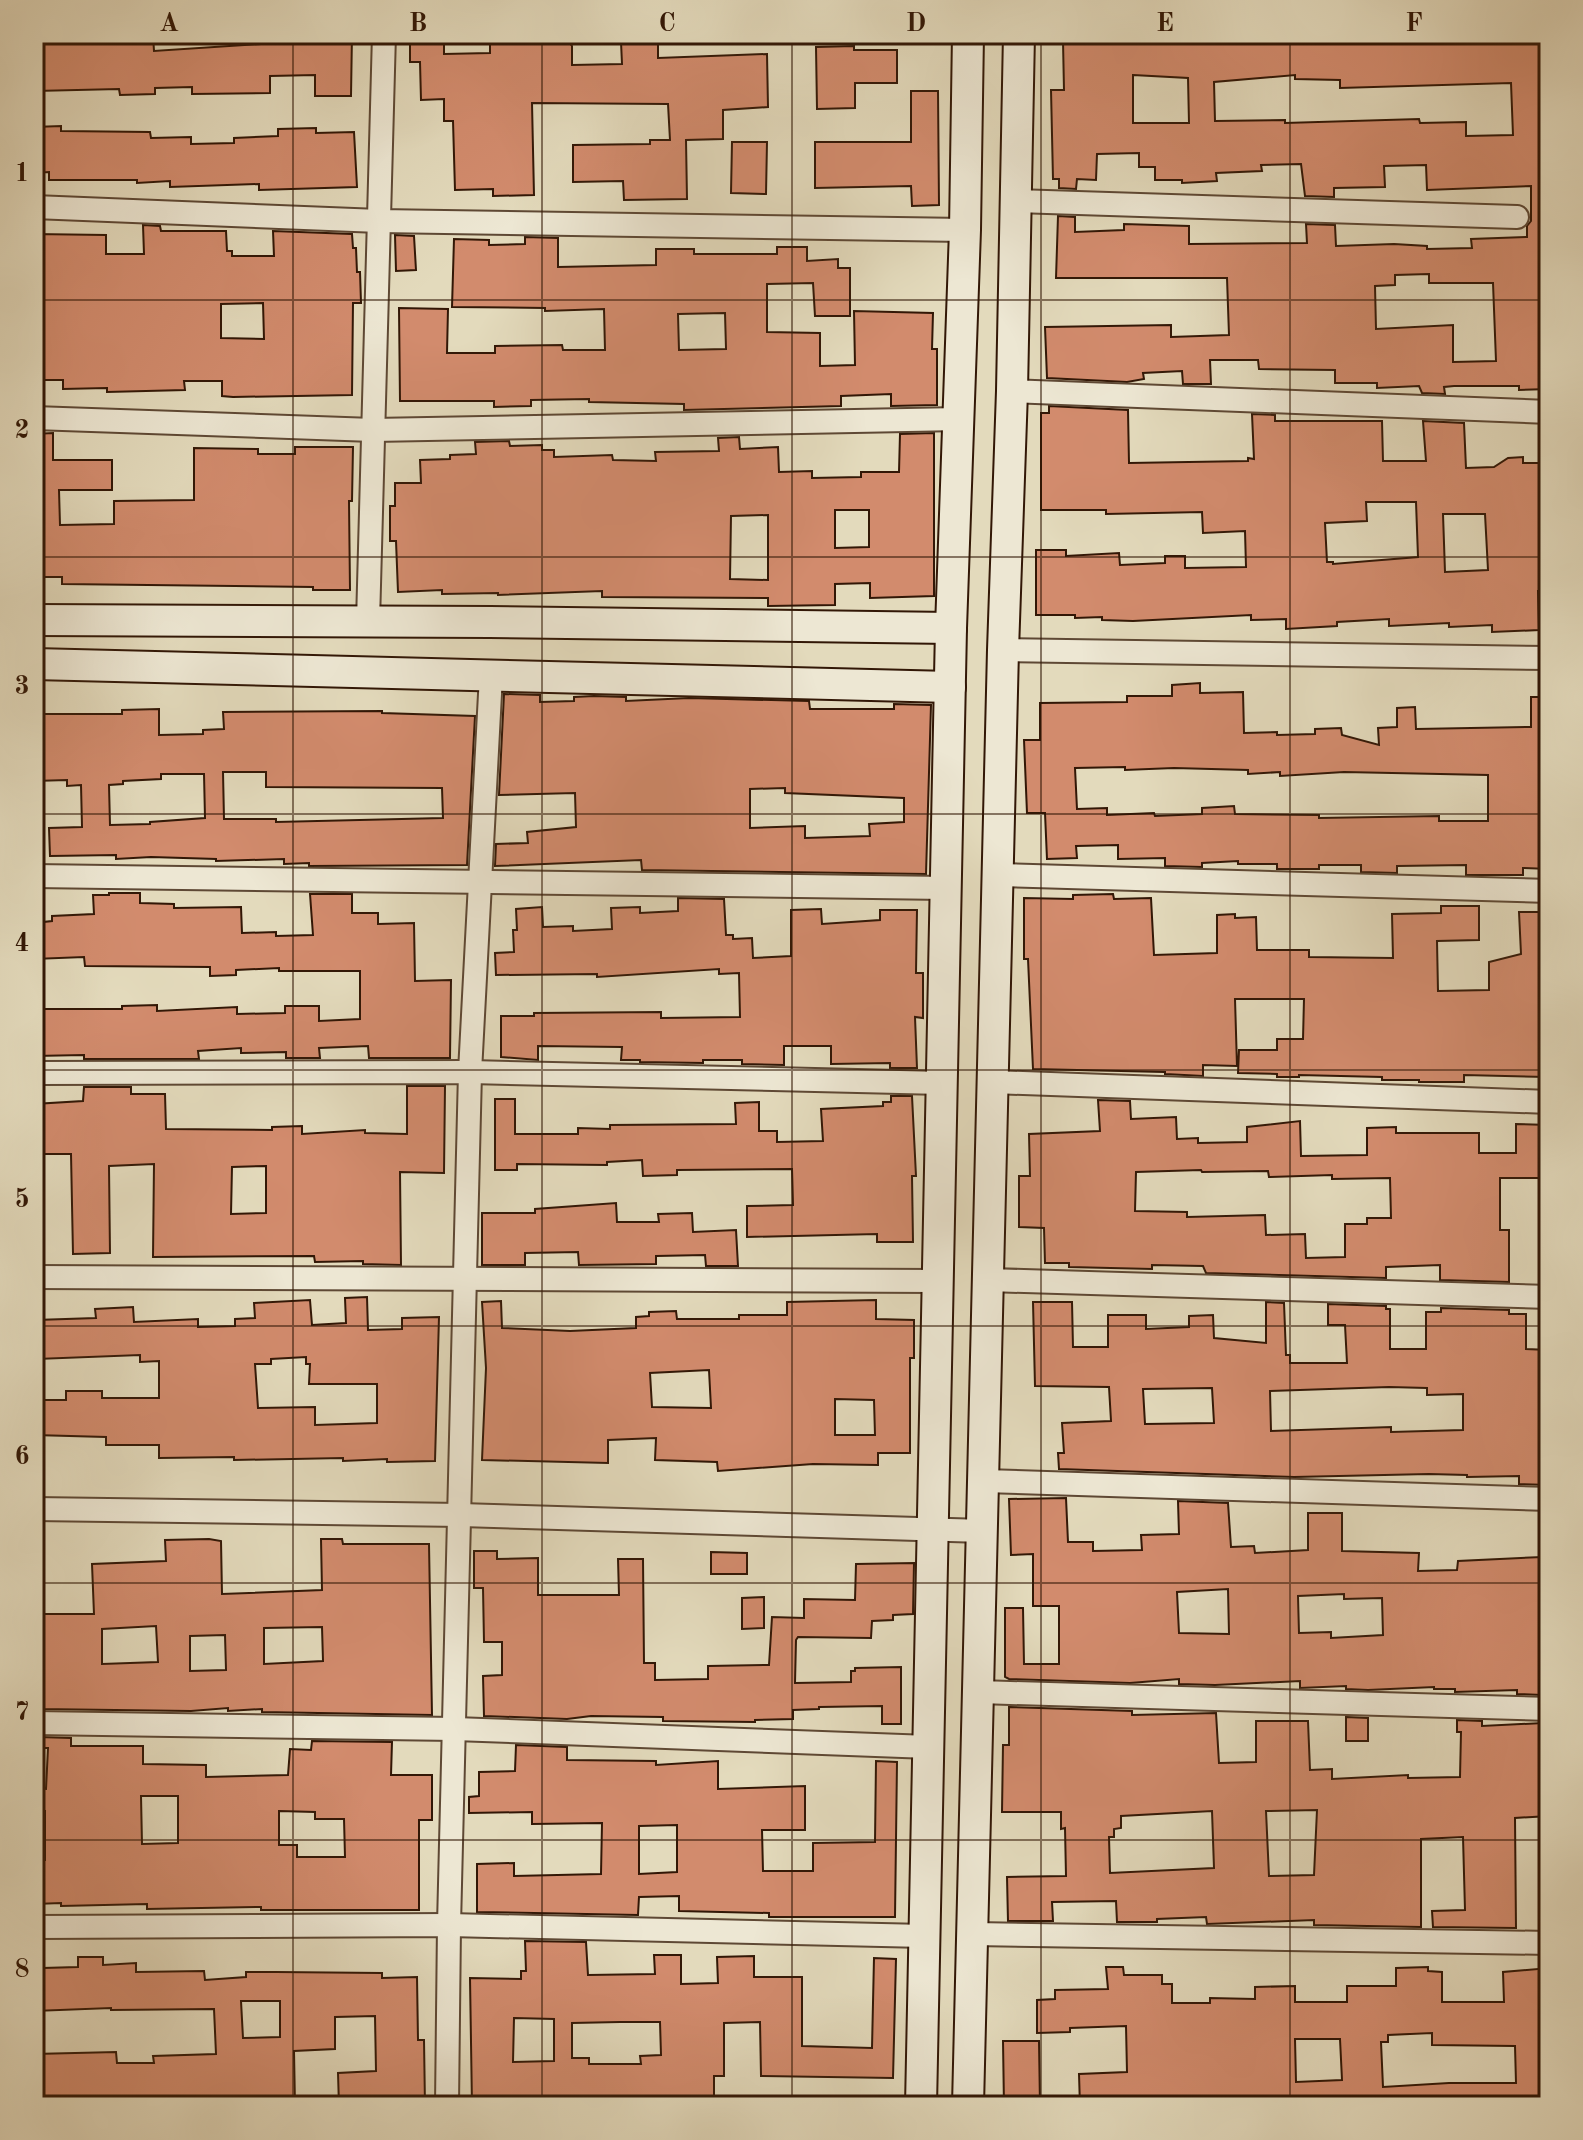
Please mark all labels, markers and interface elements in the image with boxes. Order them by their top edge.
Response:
text: A [159,11,179,37]
text: B [409,11,427,37]
text: C [658,11,676,37]
text: D [906,11,926,37]
text: E [1156,11,1174,37]
text: F [1405,11,1423,37]
text: 1 [14,161,30,187]
text: 2 [14,418,30,444]
text: 3 [14,674,30,700]
text: 4 [14,931,30,957]
text: 5 [14,1187,30,1213]
text: 6 [14,1444,30,1470]
text: 7 [14,1700,30,1726]
text: 8 [14,1957,30,1983]

